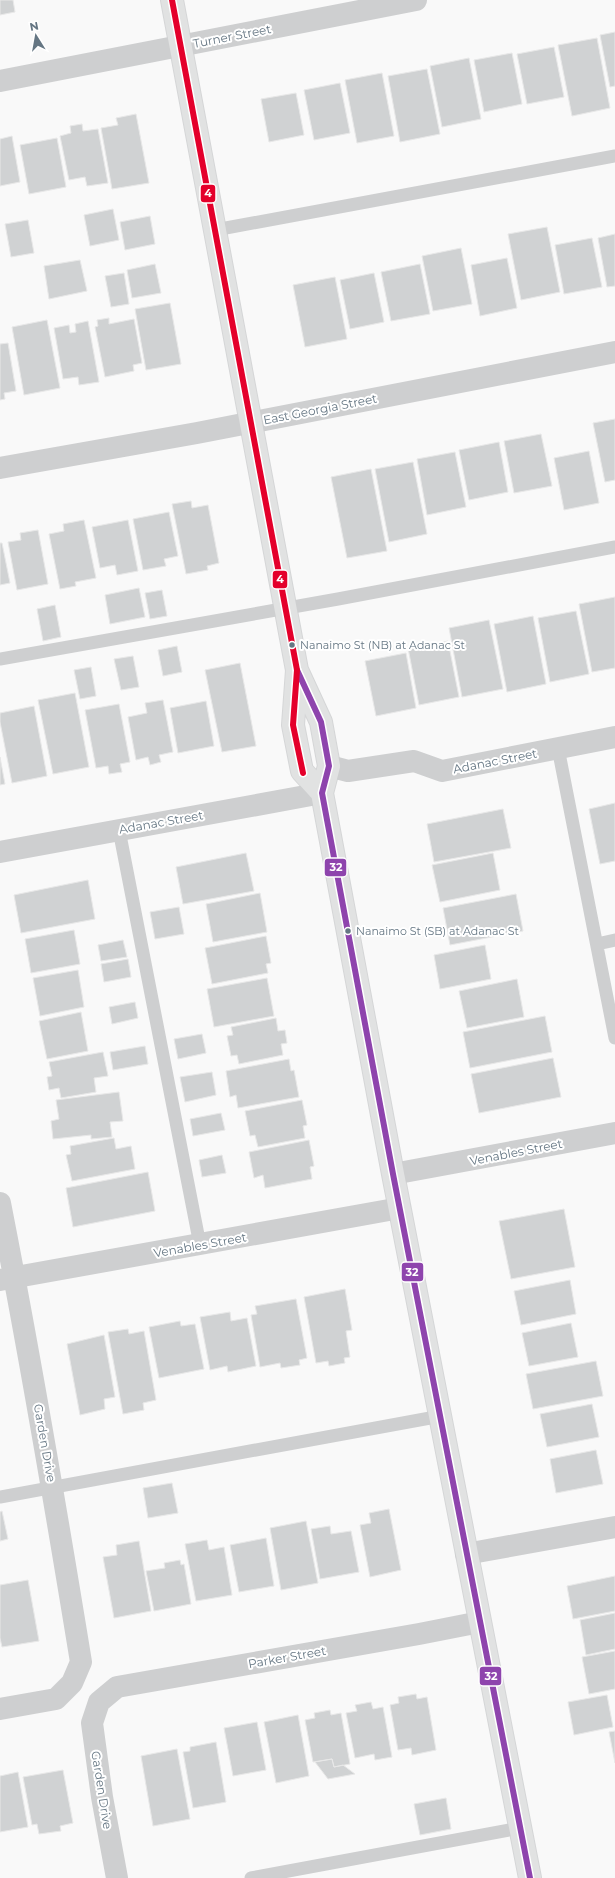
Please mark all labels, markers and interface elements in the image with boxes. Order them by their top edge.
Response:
north arrow [16,16,56,56]
text: N [28,18,40,34]
street label: Turner Street [192,21,272,51]
line badge: 4 [200,184,216,203]
text: 4 [204,186,212,200]
street label: East Georgia Street [262,391,378,427]
line badge: 4 [272,570,288,589]
text: 4 [276,572,284,586]
place label: Nanaimo St (NB) at Adanac St [300,638,466,652]
marker: Nanaimo St (NB) at Adanac St [287,640,297,650]
street label: Adanac Street [452,745,538,776]
street label: Adanac Street [118,807,204,837]
line badge: 32 [324,858,347,877]
text: 32 [329,860,343,874]
place label: Nanaimo St (SB) at Adanac St [356,924,519,938]
marker: Nanaimo St (SB) at Adanac St [343,926,353,936]
street label: Venables Street [468,1136,564,1168]
street label: Venables Street [152,1229,248,1261]
line badge: 32 [401,1262,424,1282]
text: 32 [405,1265,419,1279]
street label: Garden Drive [31,1403,59,1483]
street label: Parker Street [247,1643,327,1671]
line badge: 32 [479,1666,502,1686]
text: 32 [484,1669,498,1683]
street label: Garden Drive [88,1750,116,1830]

